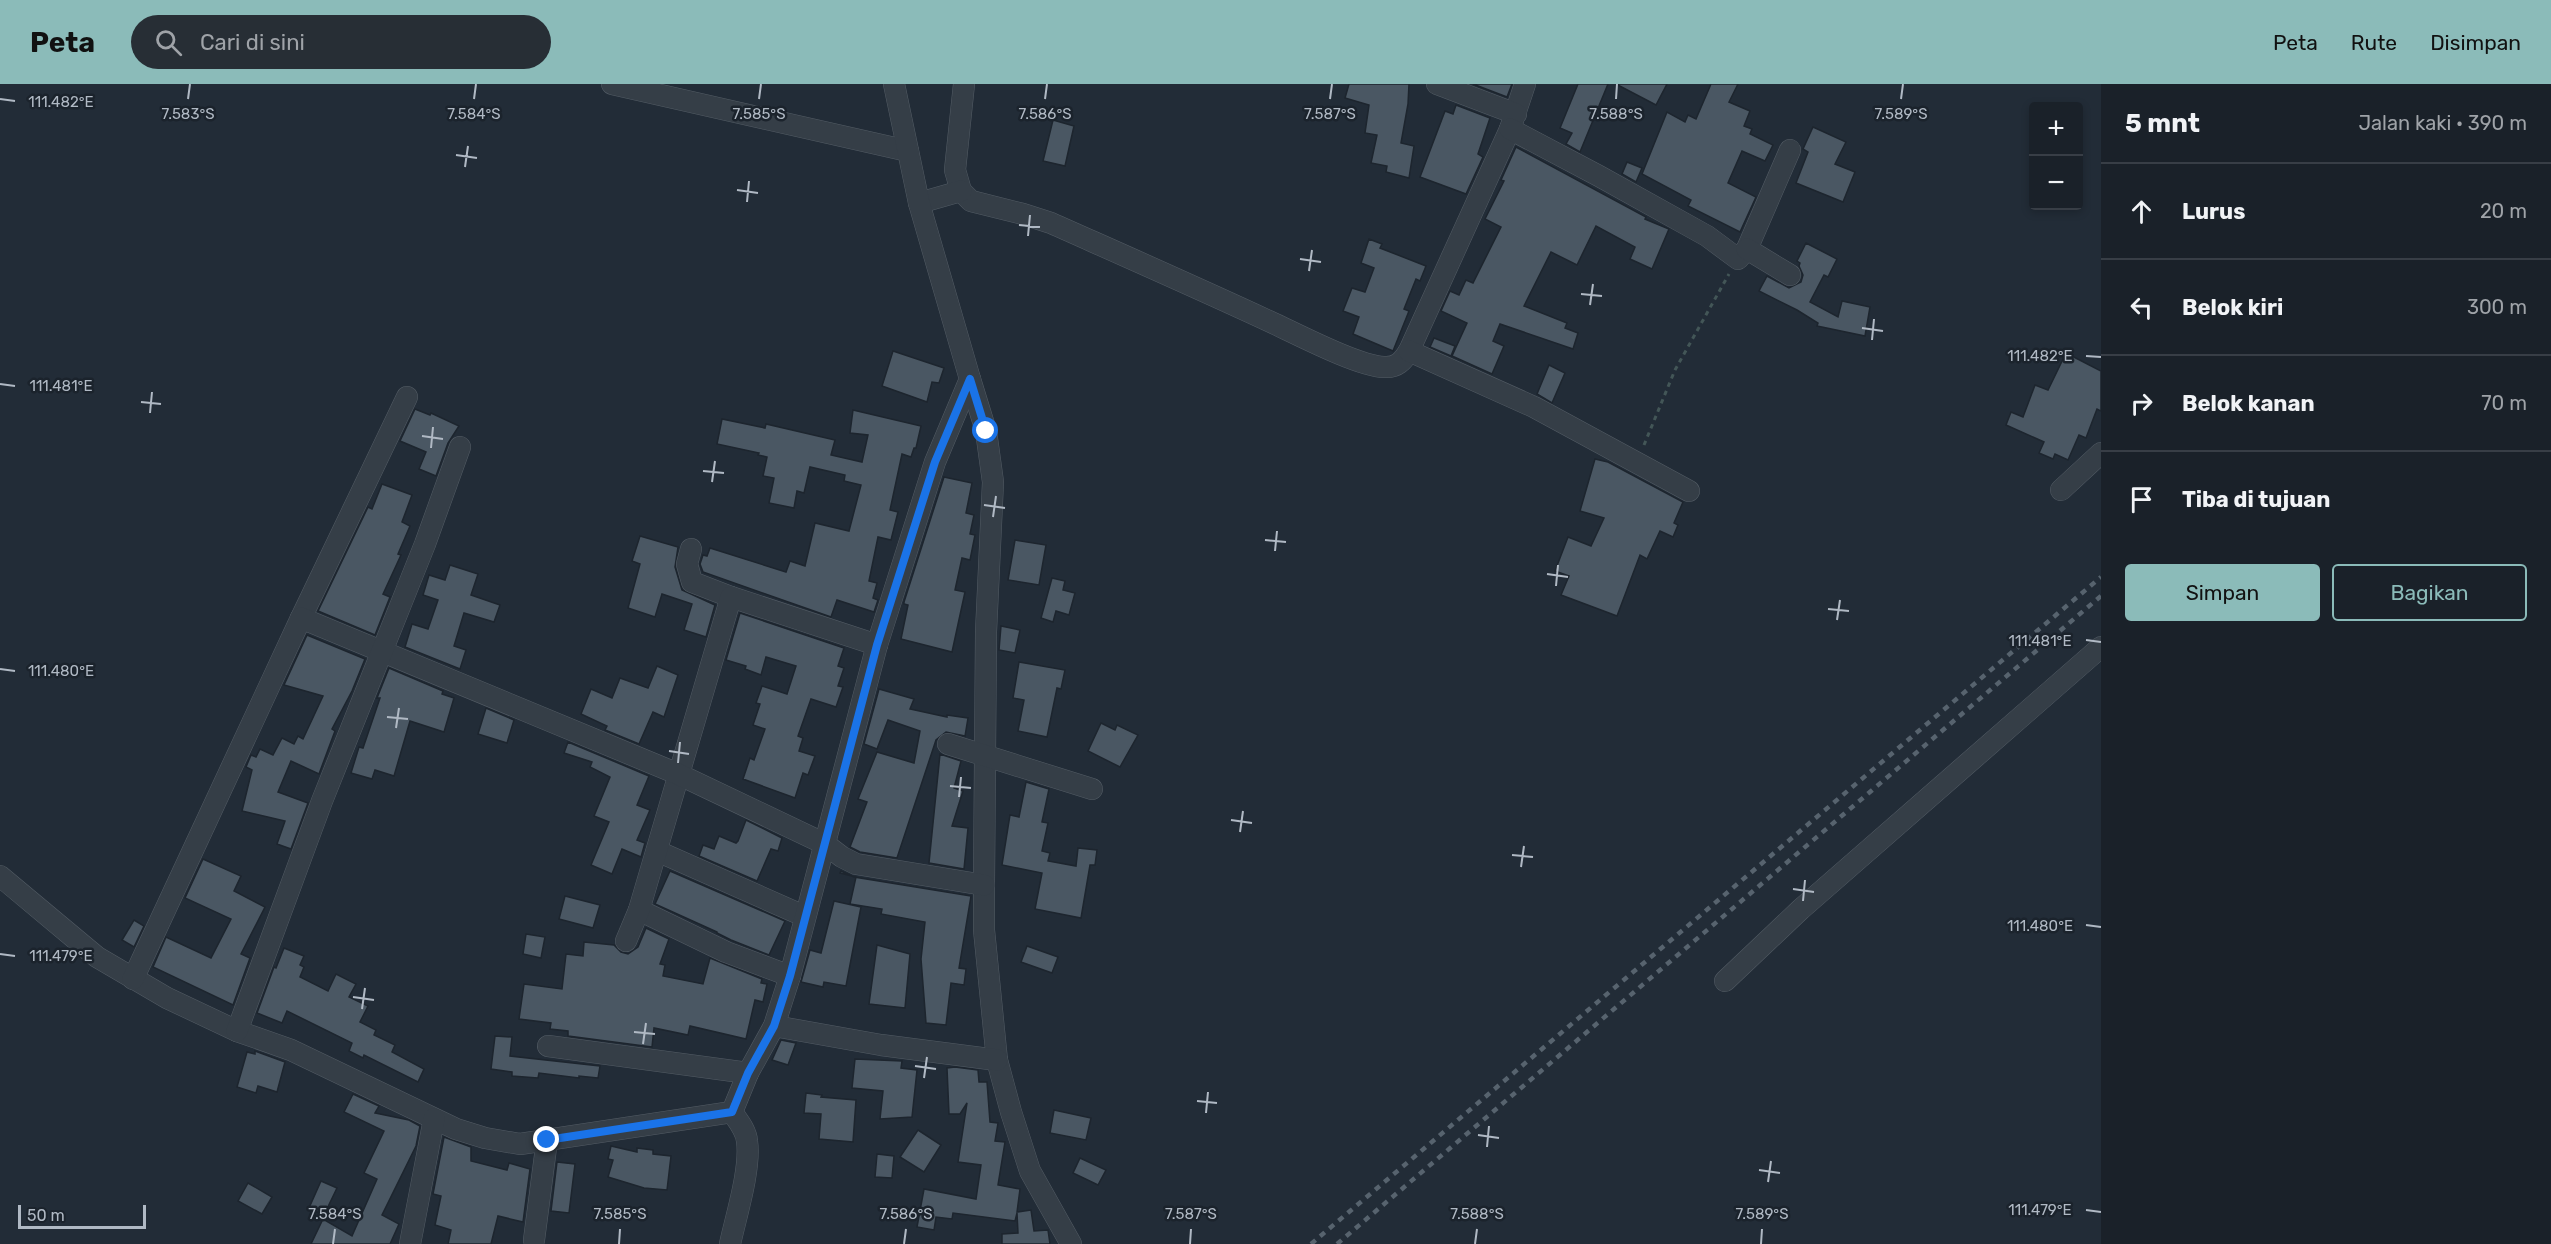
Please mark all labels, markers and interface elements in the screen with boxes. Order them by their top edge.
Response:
search box [131,15,551,69]
text: Peta [30,26,95,59]
icon: search [152,26,185,59]
text: Cari di sini [200,29,305,56]
text: Peta [2273,30,2318,55]
text: Rute [2351,30,2397,55]
text: Disimpan [2430,30,2521,55]
text: 111.482°E [28,93,94,111]
map controls [2029,102,2083,210]
button: + [2029,102,2083,156]
text: 7.583°S [161,105,215,123]
text: 7.584°S [447,105,501,123]
text: 7.585°S [732,105,786,123]
text: 7.586°S [1018,105,1072,123]
text: 7.587°S [1304,105,1356,123]
text: 7.588°S [1589,105,1643,123]
text: 7.589°S [1875,105,1928,123]
text: 5 mnt [2125,108,2200,139]
text: Jalan kaki · 390 m [2358,111,2527,135]
button: − [2029,156,2083,210]
icon: ahead [2125,195,2158,228]
text: Lurus [2182,198,2245,225]
text: 20 m [2480,199,2527,223]
icon: left [2125,291,2158,324]
text: Belok kiri [2182,294,2283,321]
text: 300 m [2467,295,2527,319]
text: 111.482°E [2007,347,2073,365]
text: 111.481°E [30,377,93,395]
icon: right [2125,387,2158,420]
text: Belok kanan [2182,390,2315,417]
text: 70 m [2481,391,2527,415]
route start [972,417,998,443]
icon: arrive [2125,483,2158,516]
text: Tiba di tujuan [2182,486,2330,513]
button: Simpan [2125,564,2320,621]
button: Bagikan [2332,564,2527,621]
text: 111.481°E [2009,632,2072,650]
text: 111.480°E [28,662,94,680]
text: 111.480°E [2007,917,2073,935]
text: 111.479°E [29,947,93,965]
route end [533,1126,559,1152]
text: 111.479°E [2008,1201,2072,1219]
scale bar [18,1202,146,1230]
text: 7.584°S [308,1205,362,1223]
text: 7.585°S [593,1205,647,1223]
text: 7.586°S [879,1205,933,1223]
text: 7.587°S [1165,1205,1217,1223]
text: 7.588°S [1450,1205,1504,1223]
text: 7.589°S [1736,1205,1789,1223]
text: 50 m [27,1206,65,1225]

